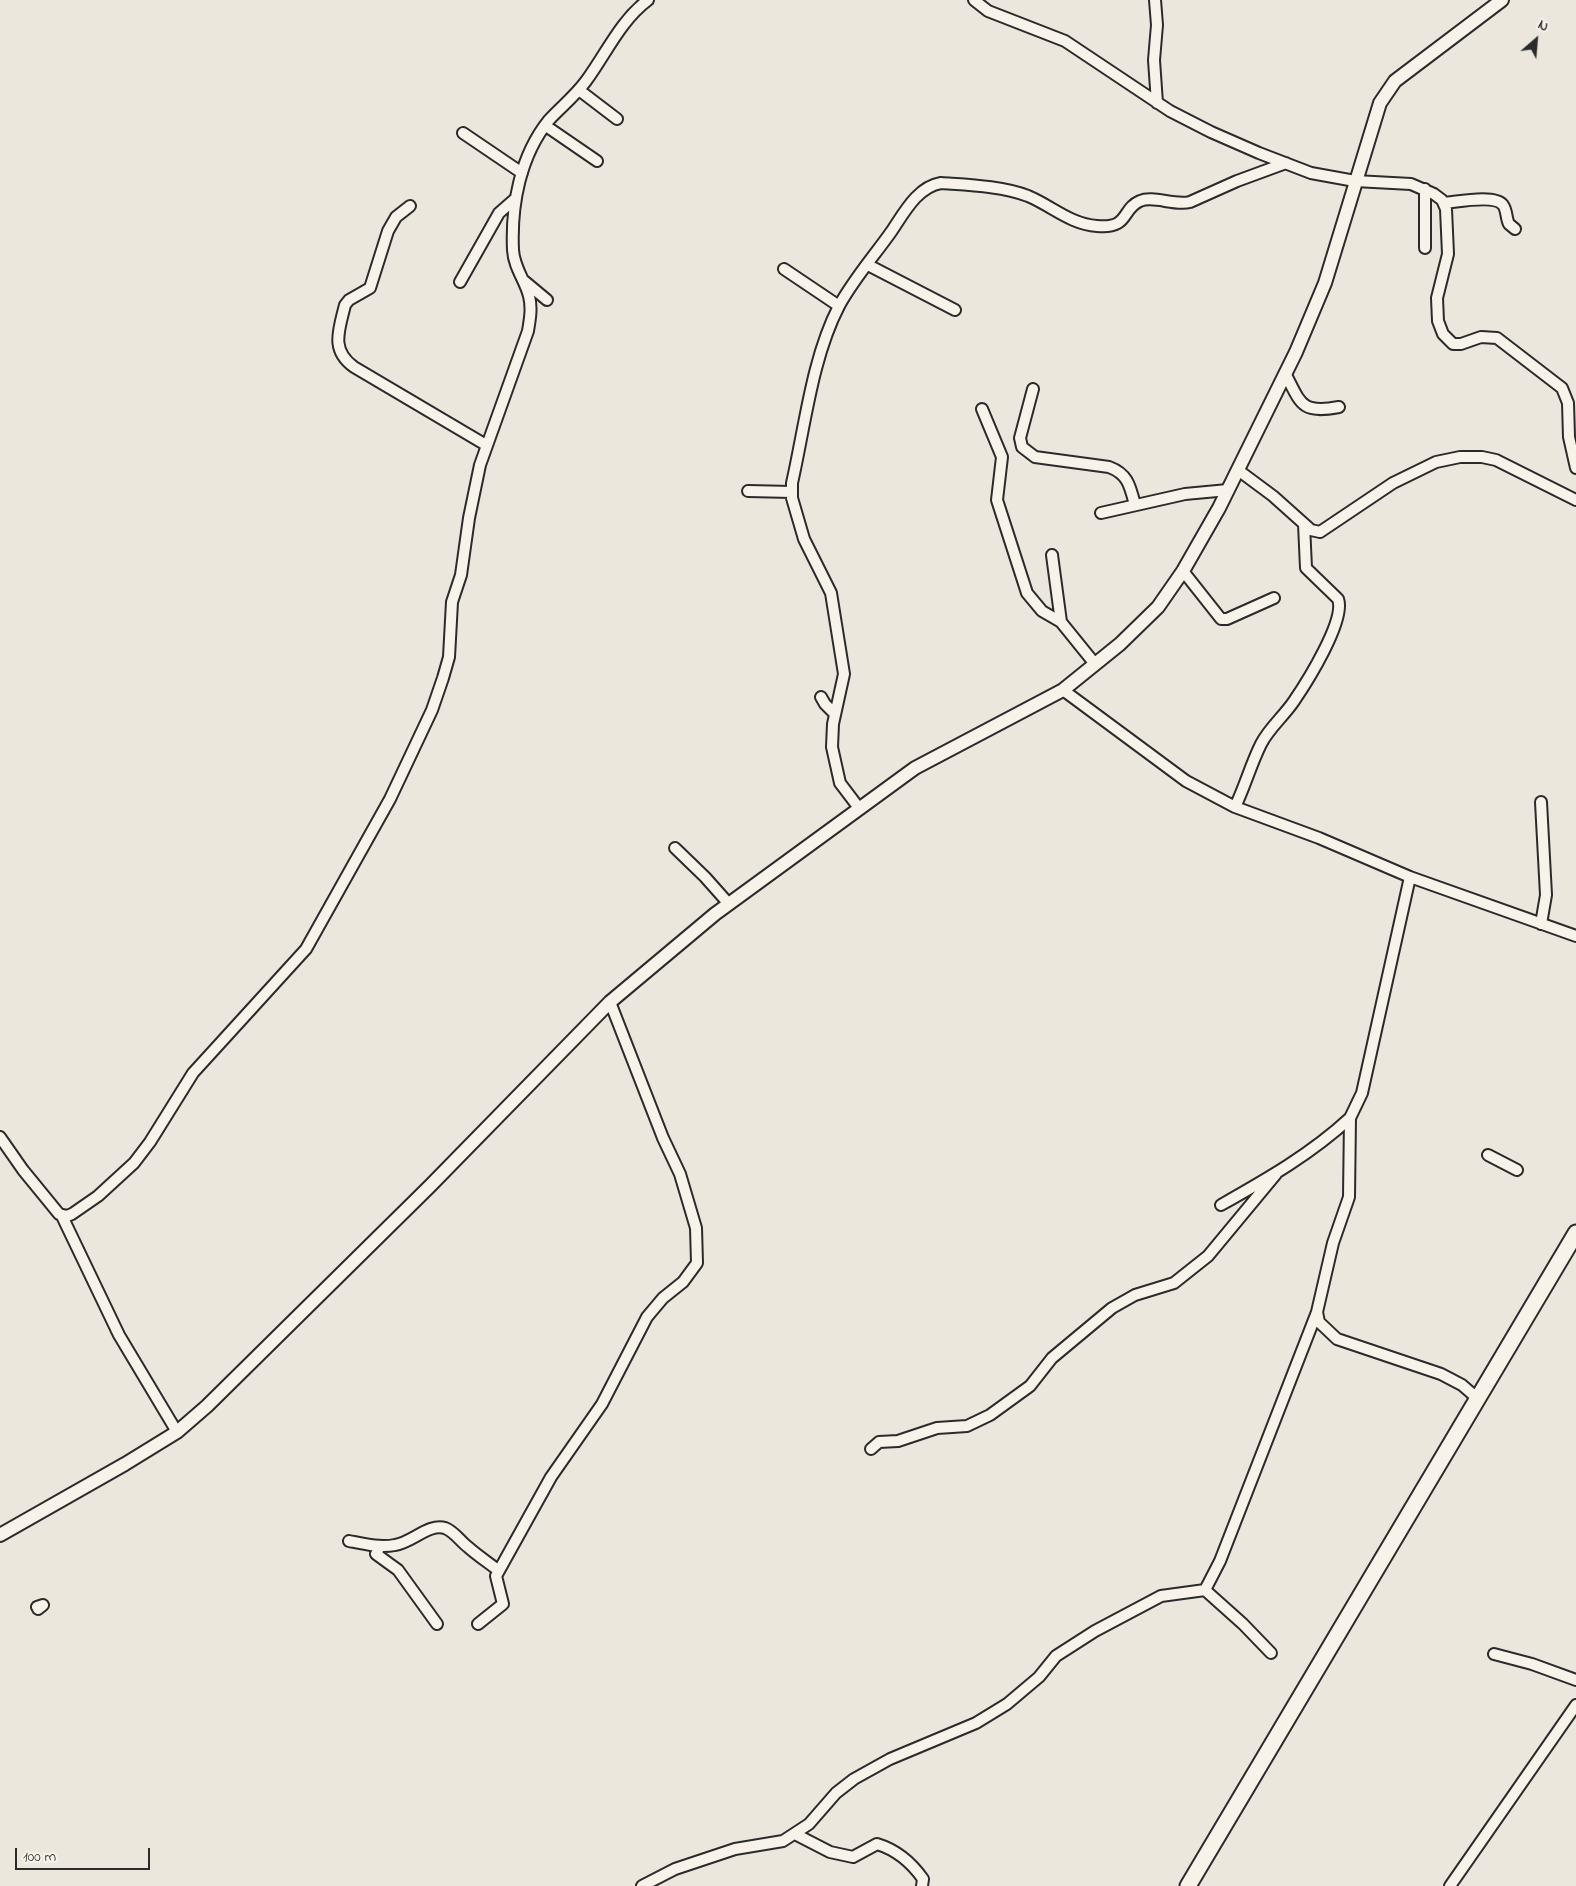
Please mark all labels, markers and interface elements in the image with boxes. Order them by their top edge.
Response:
north arrow [1511,15,1561,65]
text: N [1534,15,1552,38]
scale bar [18,1838,152,1870]
text: 100 m [23,1846,56,1868]

